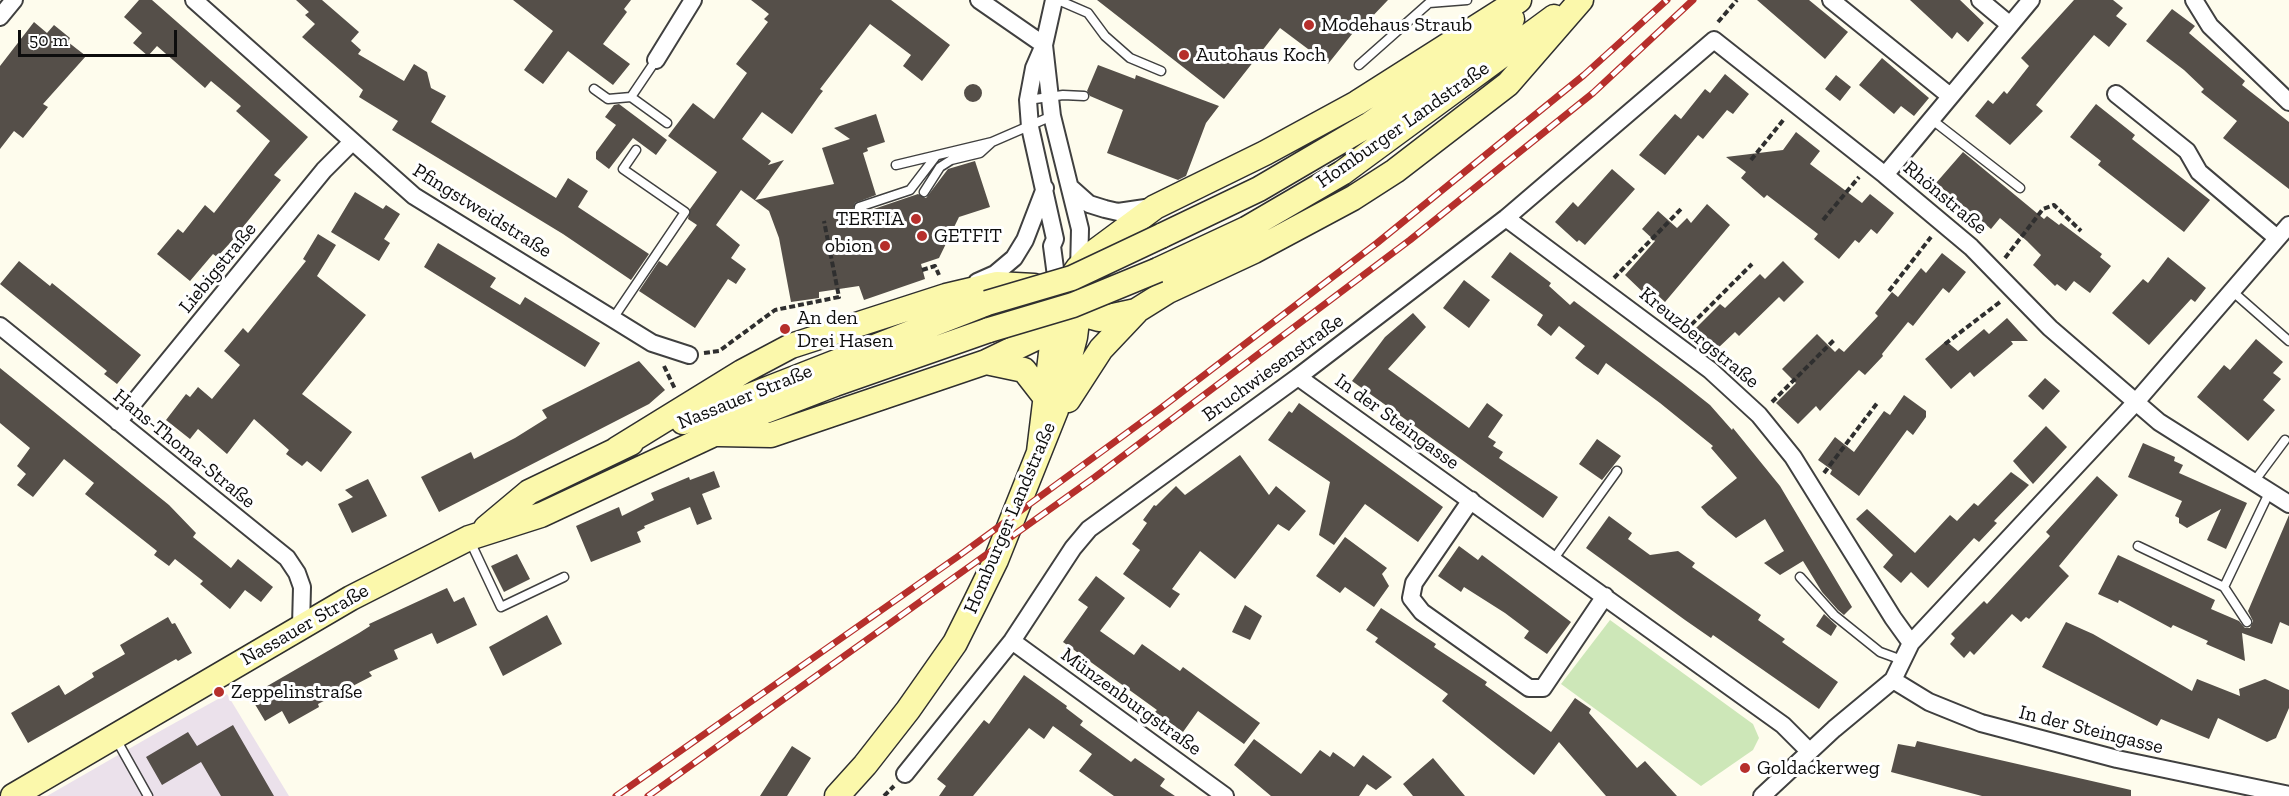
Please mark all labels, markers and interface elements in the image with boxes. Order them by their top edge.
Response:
place label: Modehaus Straub [1321,13,1472,37]
scale bar [21,18,180,56]
marker: Modehaus Straub [1302,18,1316,32]
text: 50 m [29,29,68,51]
place label: Autohaus Koch [1196,43,1326,67]
marker: Autohaus Koch [1177,48,1191,62]
street label: Homburger Landstraße [1312,56,1494,194]
street label: Rhönstraße [1898,156,1992,240]
street label: Pfingstweidstraße [408,159,556,263]
place label: TERTIA [836,207,904,231]
marker: TERTIA [909,212,923,226]
street label: Liebigstraße [174,218,262,318]
place label: GETFIT [934,224,1002,248]
marker: GETFIT [915,229,929,243]
place label: obion [825,234,873,258]
marker: obion [878,239,892,253]
street label: Kreuzbergstraße [1634,282,1764,394]
place label: An den Drei Hasen [797,306,893,353]
street label: Bruchwiesenstraße [1198,309,1348,427]
marker: An den Drei Hasen [778,322,792,336]
street label: Nassauer Straße [674,359,816,435]
street label: In der Steingasse [1330,369,1464,475]
street label: Hans-Thoma-Straße [108,384,260,514]
street label: Homburger Landstraße [959,419,1061,617]
street label: Nassauer Straße [237,579,373,671]
street label: Münzenburgstraße [1056,643,1206,761]
place label: Zeppelinstraße [231,680,362,704]
marker: Zeppelinstraße [212,685,226,699]
street label: In der Steingasse [2016,700,2166,760]
place label: Goldackerweg [1757,756,1880,780]
marker: Goldackerweg [1738,761,1752,775]

